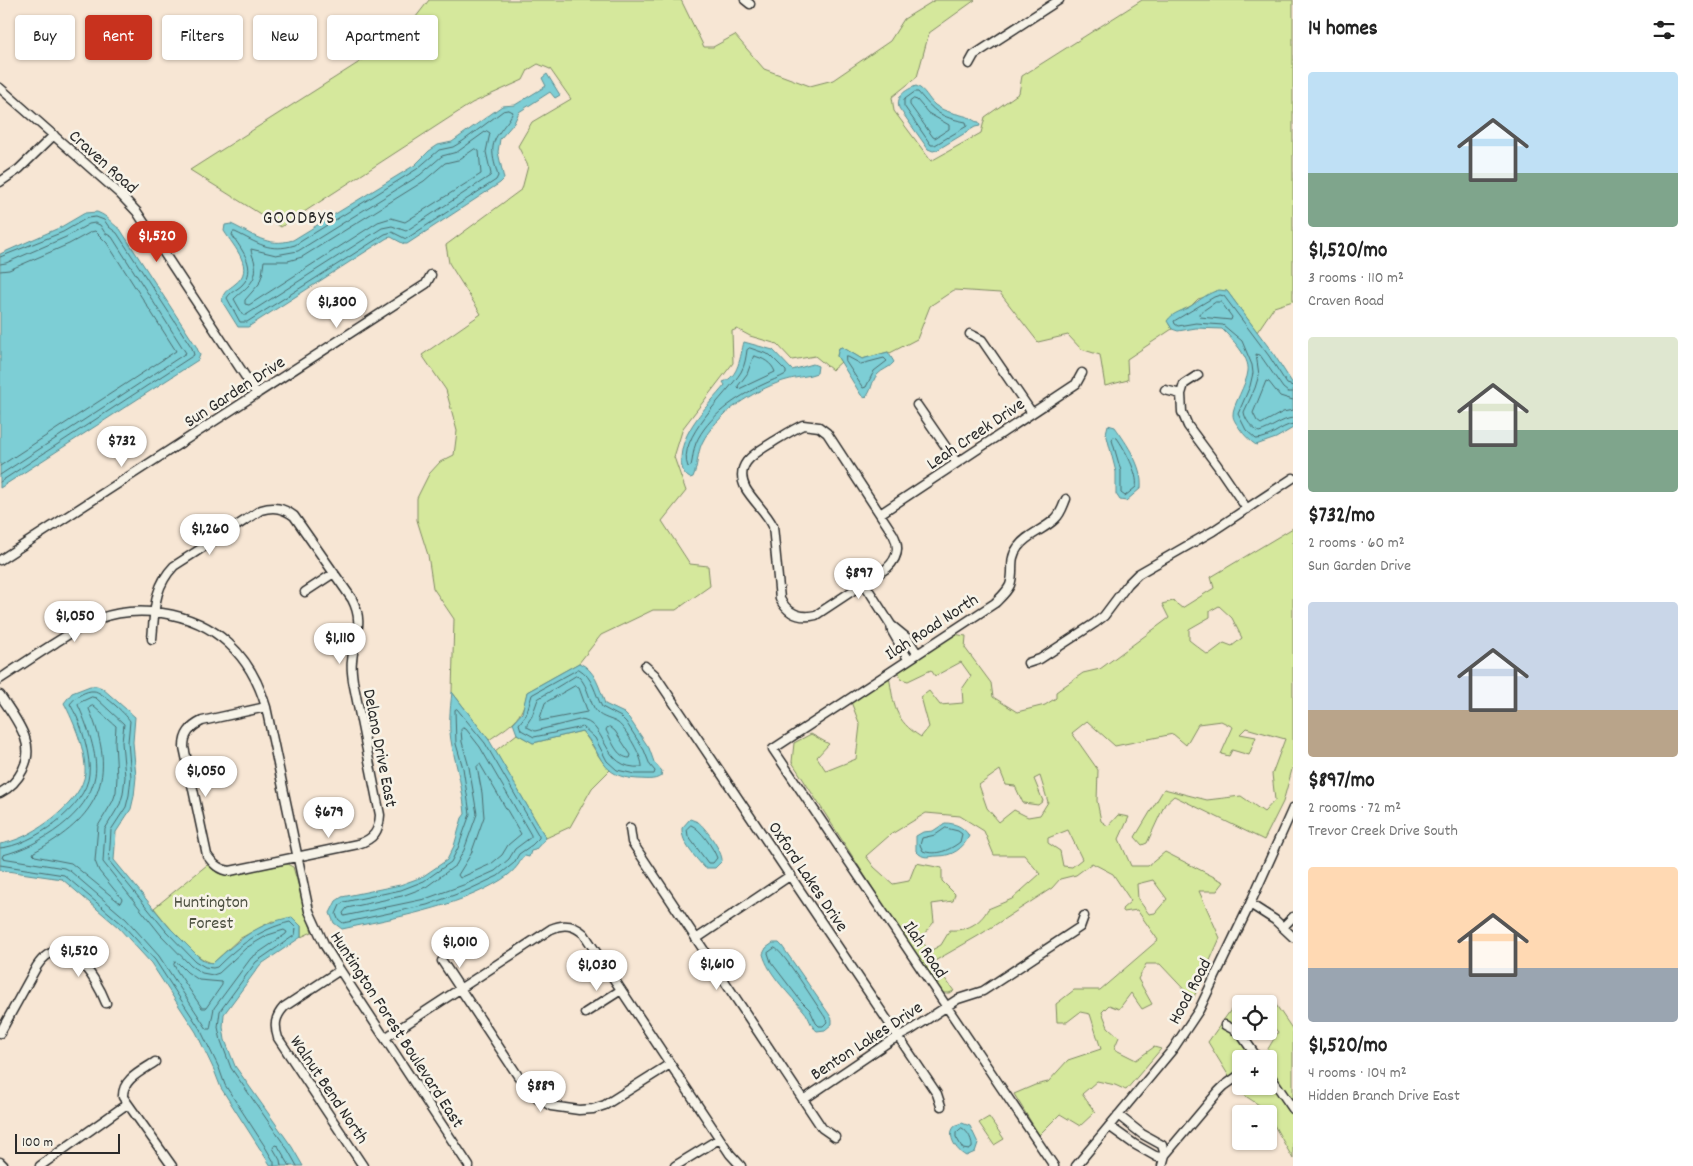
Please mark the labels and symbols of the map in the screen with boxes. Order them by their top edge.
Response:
street label: Craven Road [62,125,142,201]
district label: GOODBYS [263,206,335,233]
pin: $1,520 [116,220,198,263]
pin: $1,300 [296,286,378,329]
street label: Sun Garden Drive [180,351,291,435]
street label: Leah Creek Drive [922,393,1031,477]
pin: $732 [92,426,152,468]
pin: $1,260 [169,514,251,556]
pin: $897 [829,558,889,600]
street label: Ilah Road North [881,588,984,668]
pin: $1,050 [34,600,116,643]
pin: $1,110 [299,622,381,665]
street label: Delano Drive East [355,687,402,810]
pin: $1,050 [165,756,247,798]
pin: $679 [299,796,359,839]
street label: Oxford Lakes Drive [761,817,853,938]
park label: Huntington Forest [174,891,248,937]
street label: Ilah Road [896,917,952,984]
pin: $1,010 [419,926,501,969]
street label: Huntington Forest Boulevard East [323,927,469,1134]
pin: $1,520 [38,936,120,978]
pin: $1,610 [676,948,758,991]
pin: $1,030 [556,950,638,992]
street label: Hood Road [1163,955,1219,1030]
street label: Benton Lakes Drive [806,996,928,1088]
street label: Walnut Bend North [282,1031,373,1149]
pin: $889 [511,1070,571,1113]
scale bar [15,1131,120,1154]

